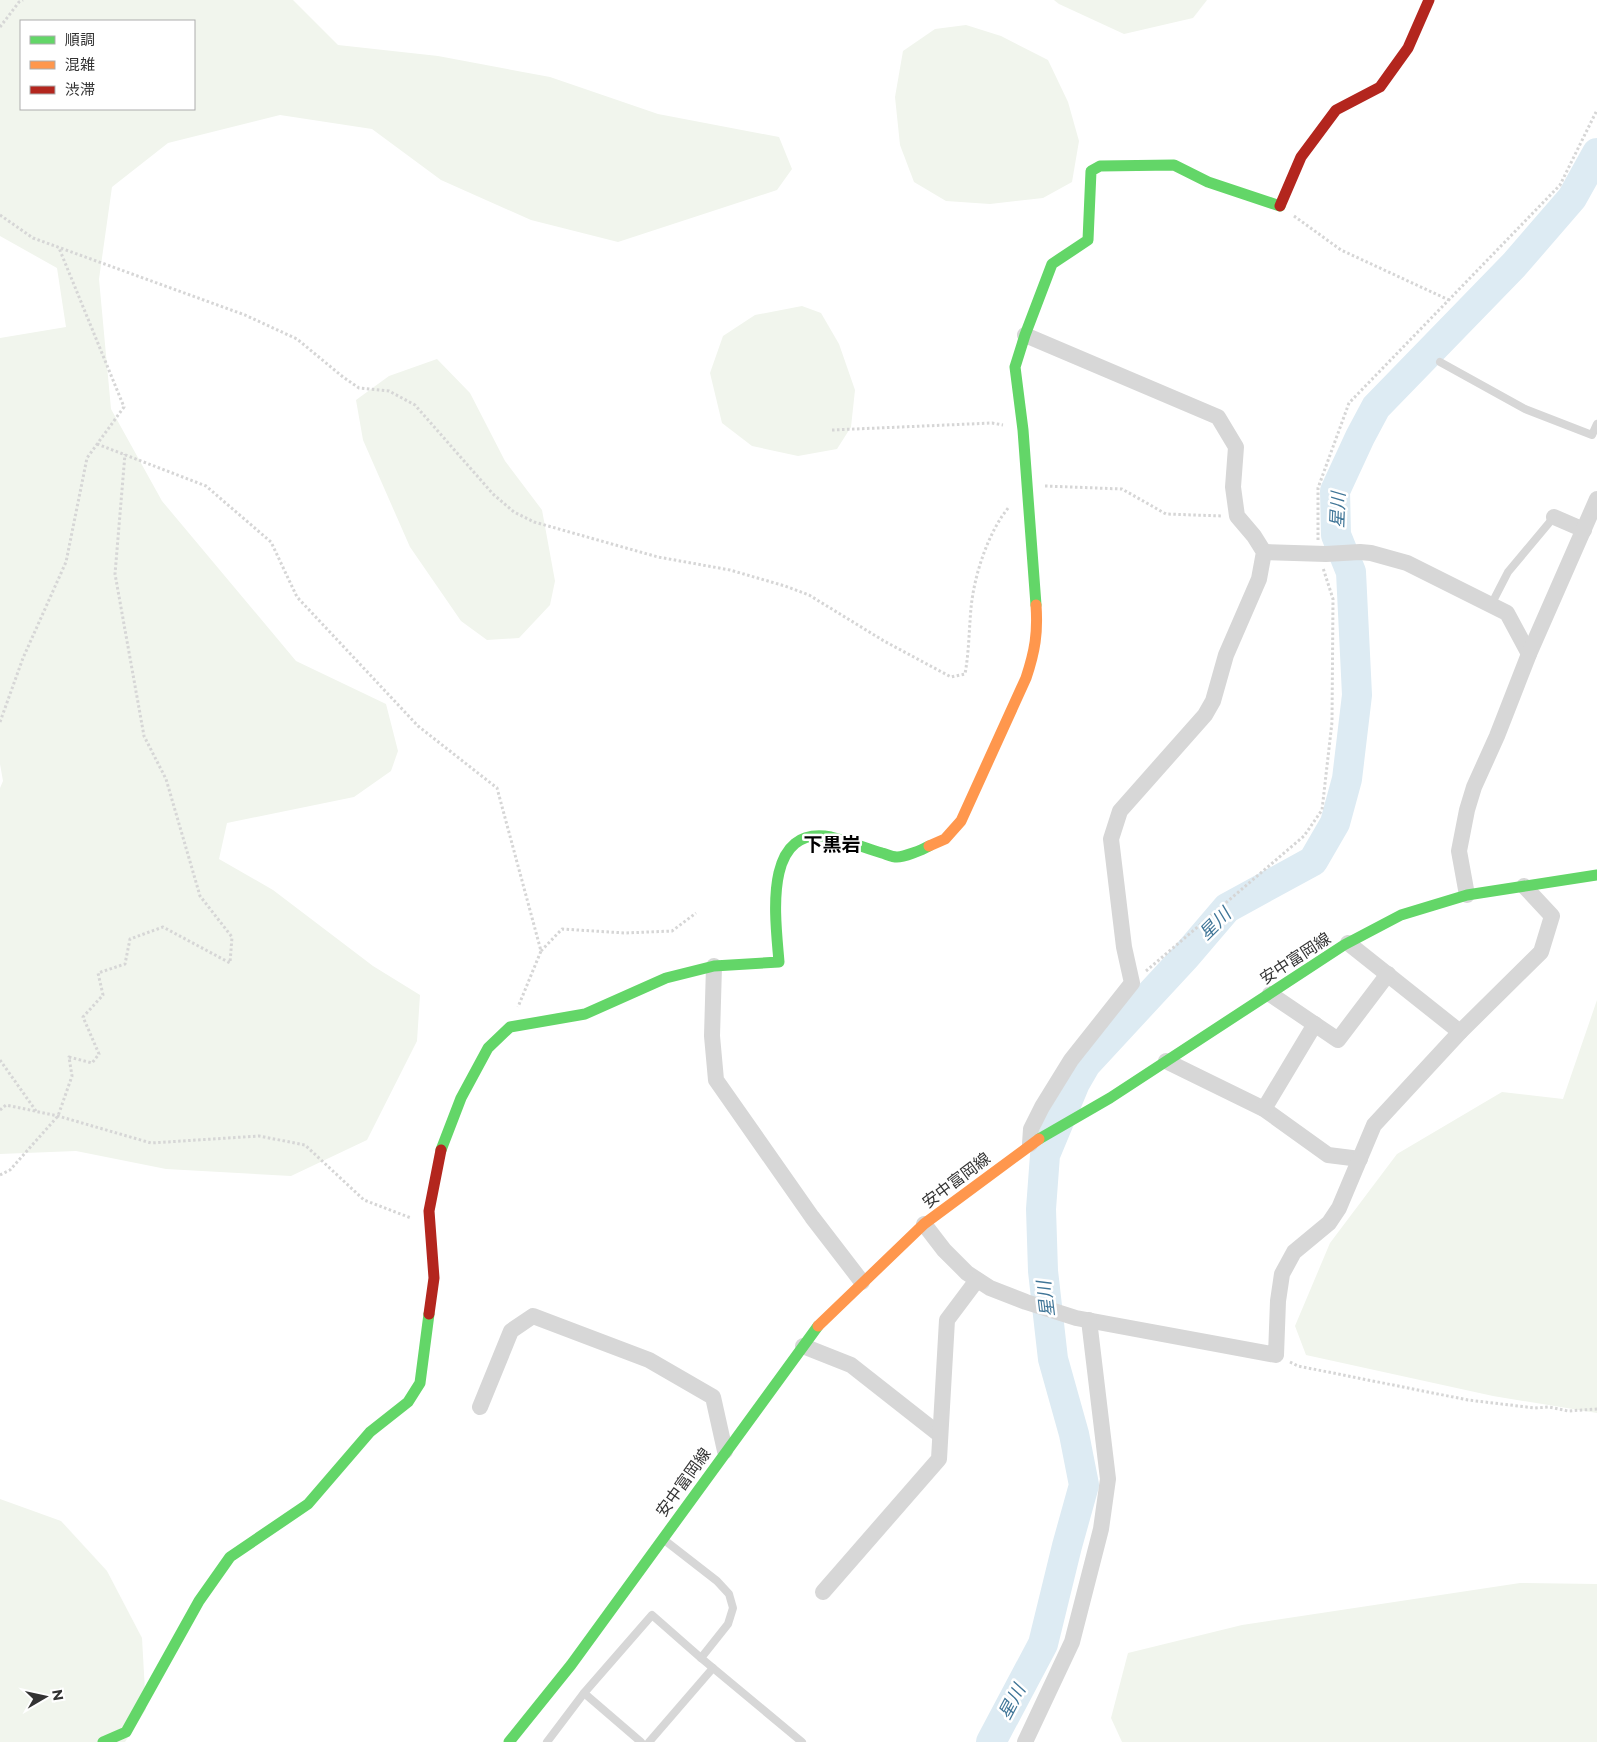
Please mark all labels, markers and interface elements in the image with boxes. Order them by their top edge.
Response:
legend [20,20,195,110]
text: 順調 [65,30,95,49]
text: 混雑 [65,55,95,74]
text: 渋滞 [65,80,95,99]
water label: 星川 [1326,490,1350,528]
district label: 下黒岩 [803,833,861,856]
water label: 星川 [1194,902,1237,945]
street label: 安中富岡線 [1257,929,1334,988]
street label: 安中富岡線 [919,1149,994,1212]
water label: 星川 [1033,1278,1059,1318]
street label: 安中富岡線 [652,1444,715,1520]
north arrow [20,1672,70,1722]
water label: 星川 [994,1679,1031,1723]
text: N [48,1688,68,1702]

